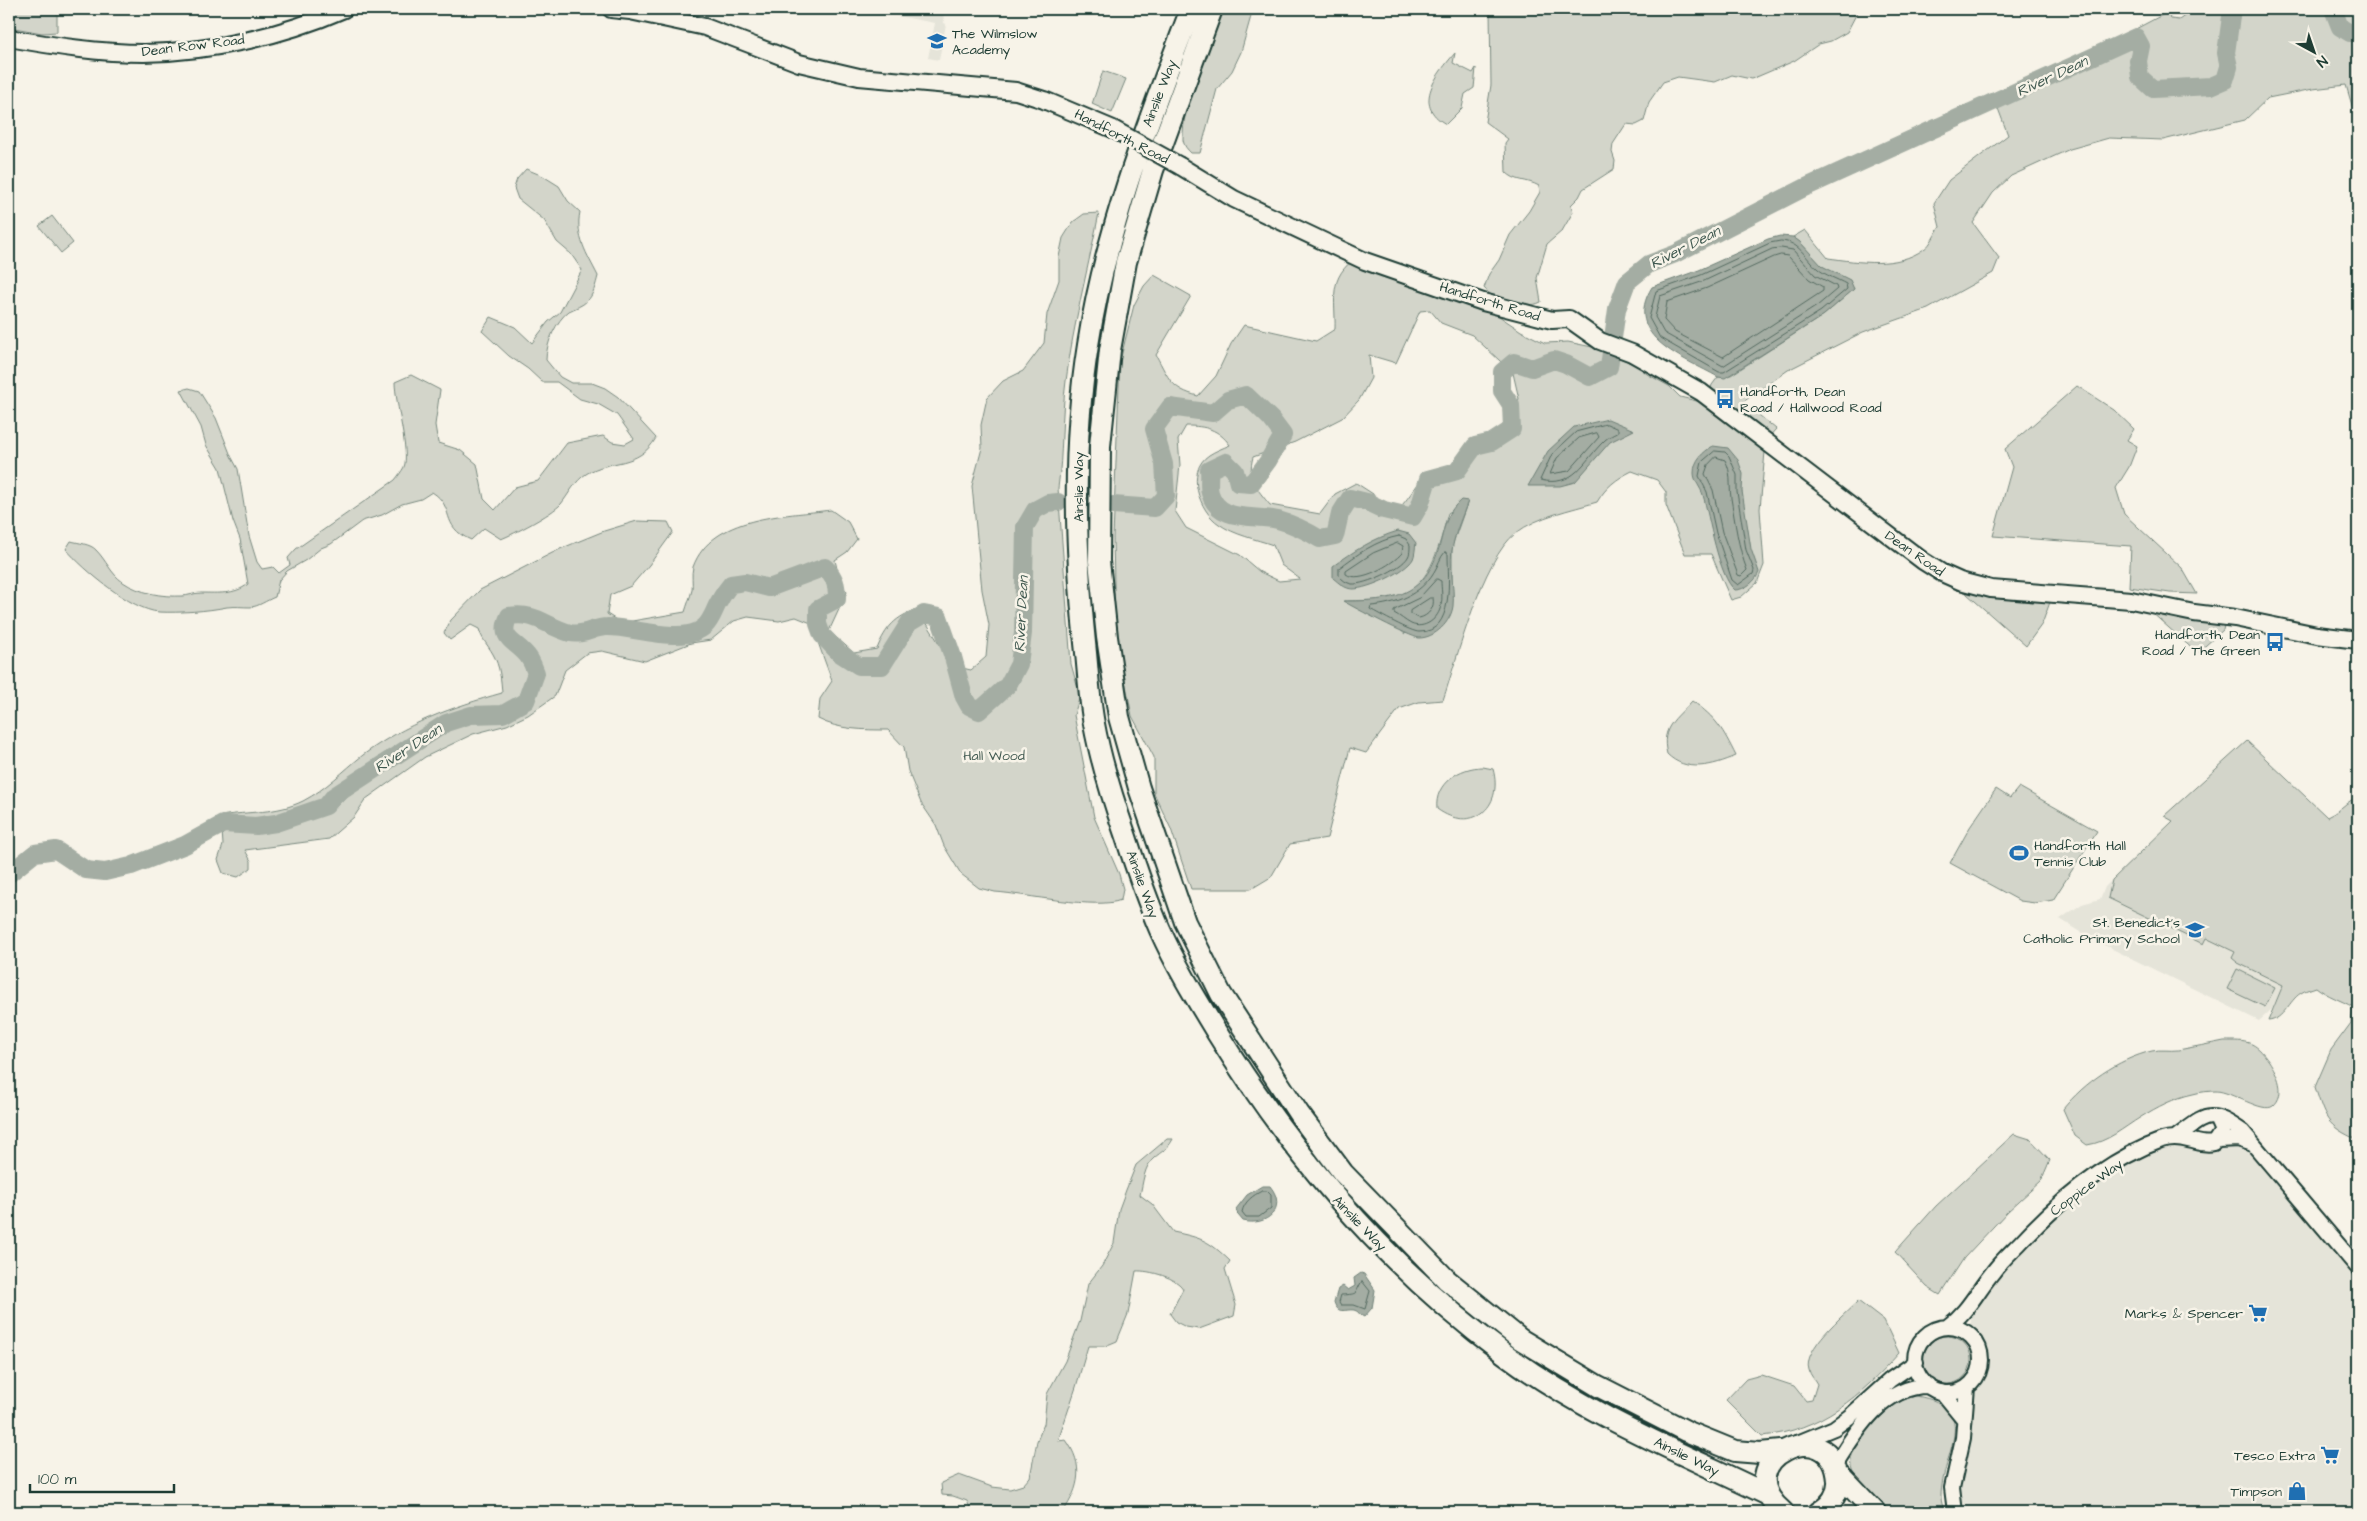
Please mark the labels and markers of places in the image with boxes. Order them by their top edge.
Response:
place label: The Wilmslow Academy [952,24,1038,60]
school or university icon: The Wilmslow Academy [926,30,948,52]
place label: Handforth, Dean Road / Hallwood Road [1740,382,1882,418]
bus stop icon: Handforth, Dean Road / Hallwood Road [1714,388,1736,410]
place label: Handforth, Dean Road / The Green [2142,625,2260,661]
bus stop icon: Handforth, Dean Road / The Green [2264,631,2286,653]
place label: Handforth Hall Tennis Club [2034,836,2126,872]
sports icon: Handforth Hall Tennis Club [2008,842,2030,864]
place label: St. Benedict's Catholic Primary School [2023,913,2180,949]
school or university icon: St. Benedict's Catholic Primary School [2184,919,2206,941]
supermarket icon: Marks & Spencer [2247,1302,2269,1324]
place label: Marks & Spencer [2125,1304,2243,1324]
supermarket icon: Tesco Extra [2319,1444,2341,1466]
place label: Tesco Extra [2234,1446,2315,1466]
shop icon: Timpson [2286,1480,2308,1502]
place label: Timpson [2231,1482,2282,1502]

